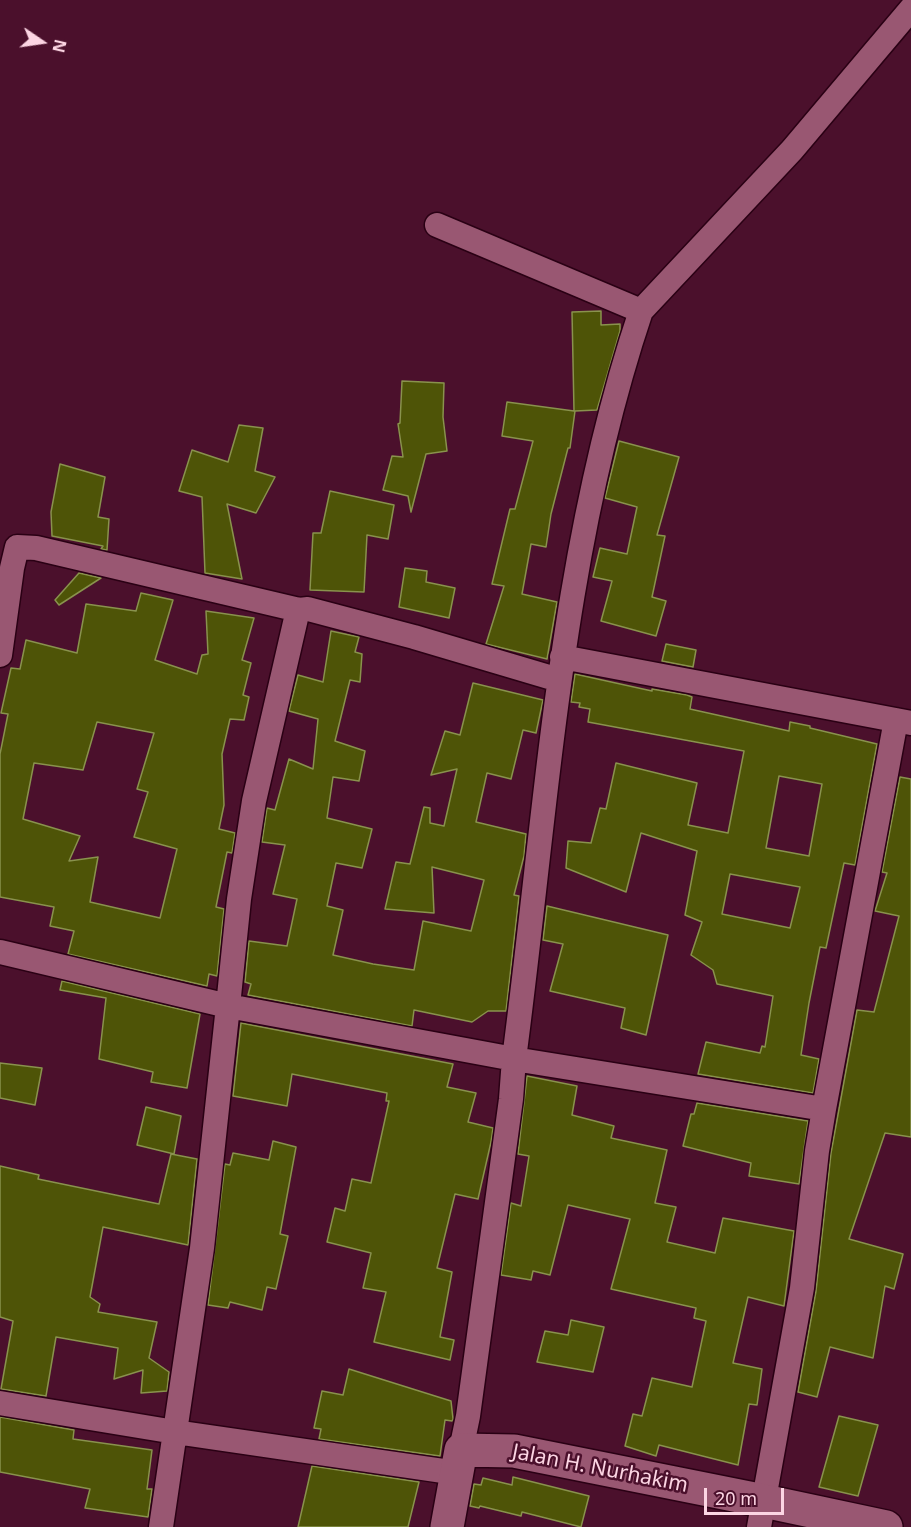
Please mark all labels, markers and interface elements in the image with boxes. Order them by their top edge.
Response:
north arrow [12,12,72,72]
text: N [47,37,72,55]
street label: Jalan H. Nurhakim [510,1440,690,1498]
scale bar [707,1476,786,1514]
text: 20 m [715,1486,757,1510]

